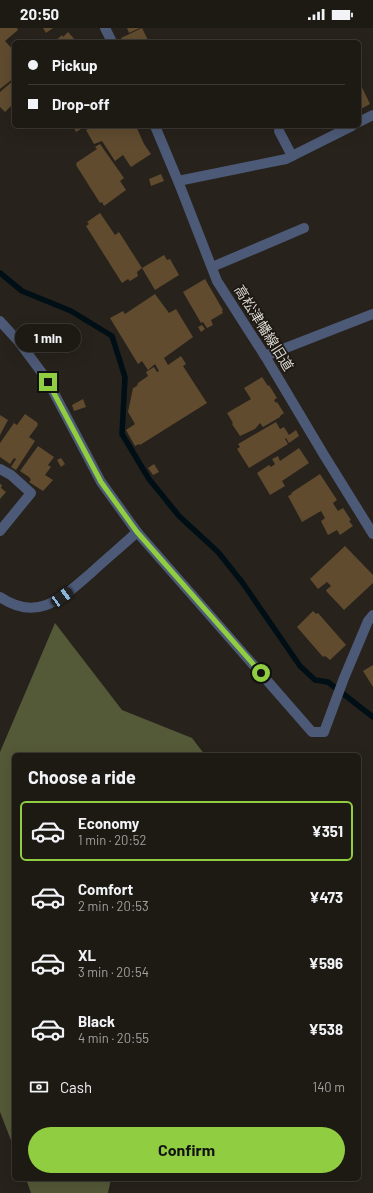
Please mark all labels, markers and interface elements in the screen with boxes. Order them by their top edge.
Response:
text: 20:50 [20,5,59,23]
text: Pickup [52,56,98,74]
text: Drop-off [52,95,110,113]
street label: 高松津幡線旧道 [231,282,298,374]
callout: 1 min [15,324,81,352]
text: 1 min [34,330,62,346]
route end [39,373,57,391]
car [49,585,75,609]
route start [252,664,270,682]
text: Choose a ride [28,766,136,788]
icon: car [30,813,66,849]
text: Economy [78,814,139,832]
text: ¥351 [311,822,343,840]
text: 1 min · 20:52 [78,832,147,848]
icon: car [30,879,66,915]
text: Comfort [78,880,133,898]
text: ¥473 [309,888,343,906]
text: 2 min · 20:53 [78,898,149,914]
icon: car [30,945,66,981]
text: XL [78,946,96,964]
text: ¥596 [309,954,343,972]
text: 3 min · 20:54 [78,964,149,980]
icon: car [30,1011,66,1047]
text: Black [78,1012,115,1030]
text: ¥538 [308,1020,343,1038]
text: 4 min · 20:55 [78,1030,149,1046]
icon: cash [28,1076,50,1098]
text: Cash [60,1078,92,1096]
text: 140 m [313,1079,345,1095]
button: Confirm [28,1127,345,1173]

